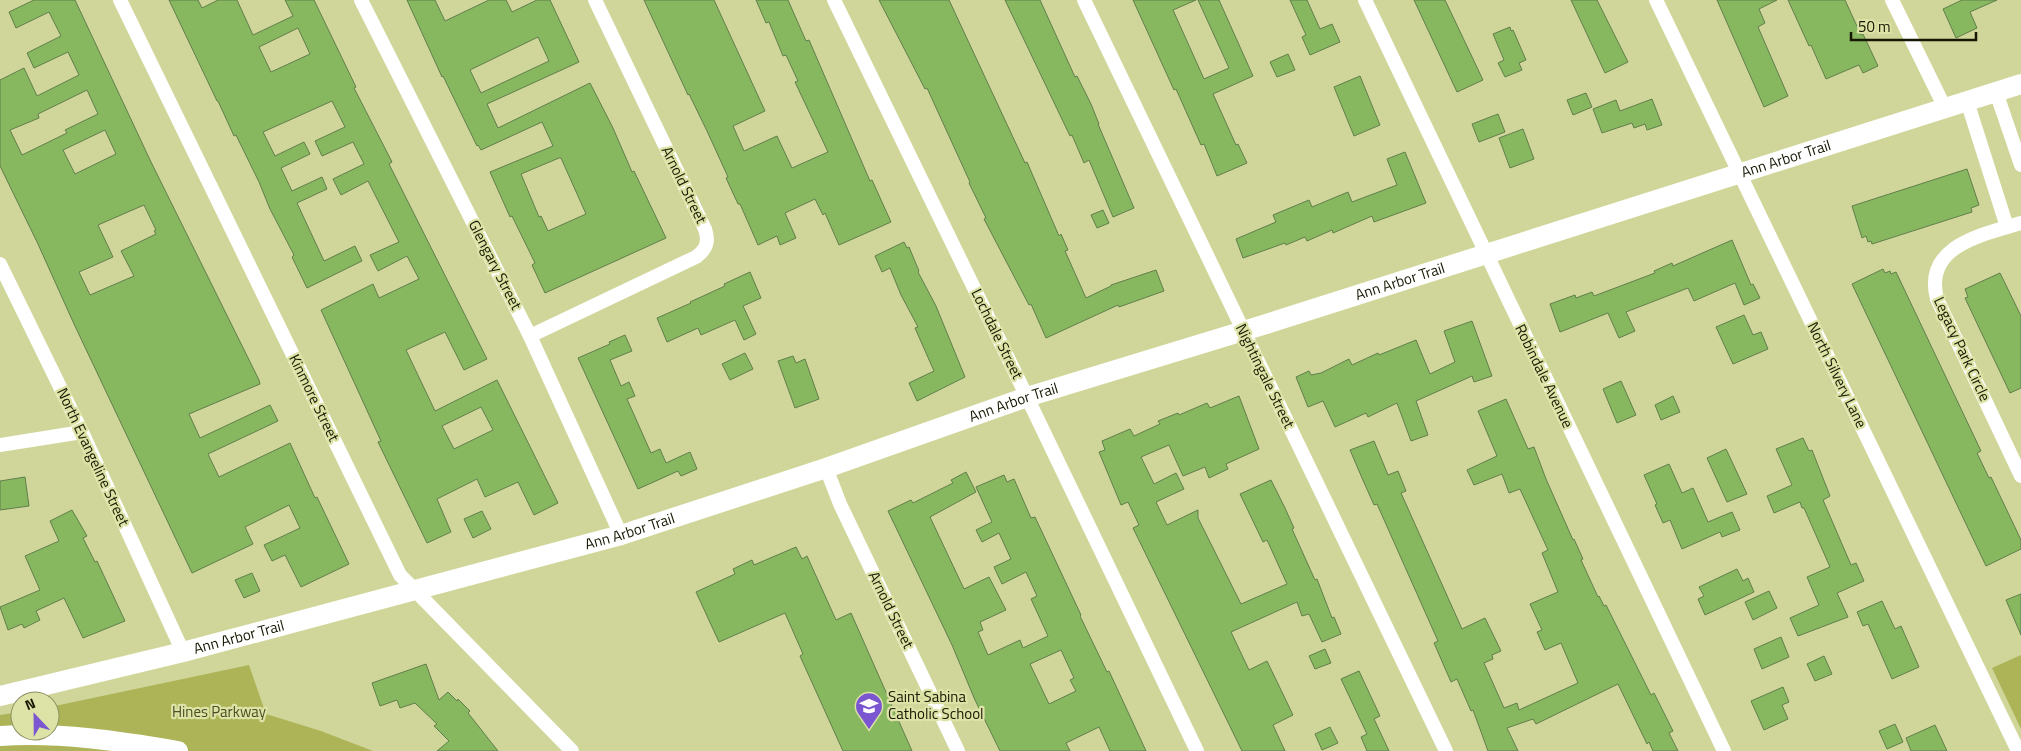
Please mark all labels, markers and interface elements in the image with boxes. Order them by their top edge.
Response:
scale bar [1851,10,1976,42]
text: 50 m [1858,15,1891,38]
street label: Ann Arbor Trail [1738,133,1834,183]
street label: Arnold Street [656,142,713,228]
street label: Glengary Street [463,216,528,314]
street label: Ann Arbor Trail [1352,256,1448,306]
street label: Lochdale Street [966,285,1030,384]
street label: Legacy Park Circle [1928,293,1997,405]
street label: North Silvery Lane [1802,318,1873,432]
street label: Nightingale Street [1230,320,1301,433]
street label: Robindale Avenue [1509,320,1580,432]
street label: Kinmore Street [283,350,346,446]
street label: Ann Arbor Trail [966,376,1061,428]
street label: North Evangeline Street [51,384,136,530]
street label: Ann Arbor Trail [582,506,678,555]
street label: Arnold Street [863,567,920,653]
street label: Ann Arbor Trail [191,613,287,660]
place label: Saint Sabina Catholic School [888,685,984,725]
north arrow [10,691,60,741]
school or university icon: Saint Sabina Catholic School [854,691,884,730]
text: N [22,692,38,715]
park label: Hines Parkway [172,700,266,723]

